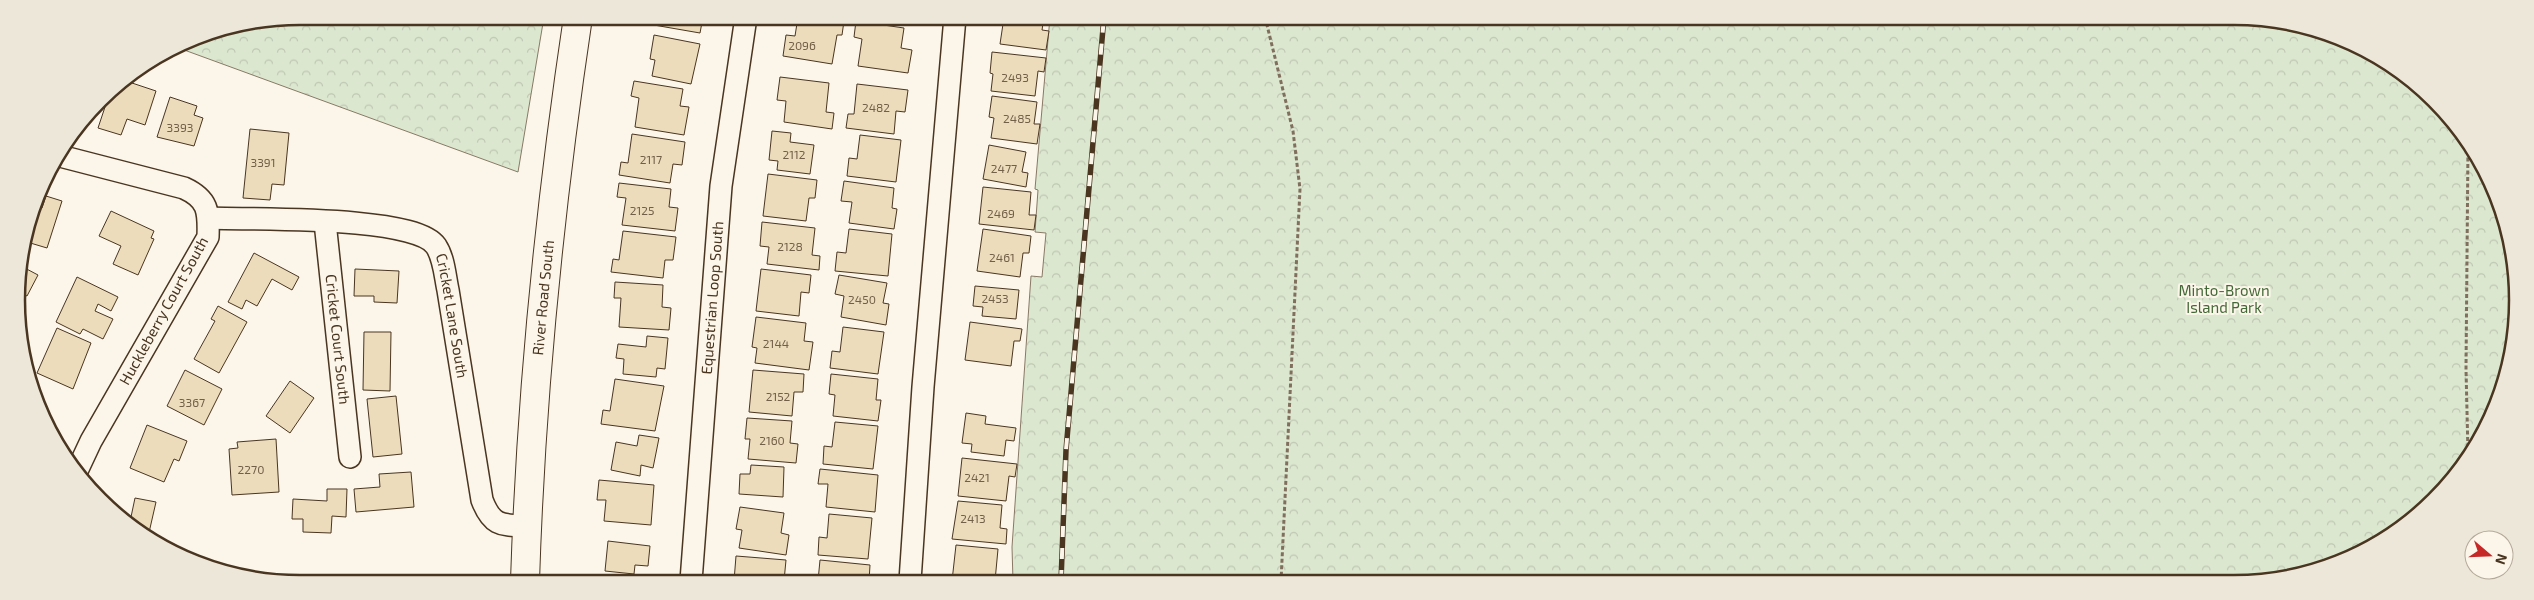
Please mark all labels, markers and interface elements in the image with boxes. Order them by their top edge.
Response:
house number: 2096 [788,38,816,52]
house number: 2493 [1001,70,1029,84]
house number: 2482 [862,100,890,114]
house number: 2485 [1003,111,1031,125]
house number: 3393 [167,120,193,134]
house number: 2112 [782,147,806,161]
house number: 2117 [640,152,662,166]
house number: 3391 [251,155,275,169]
house number: 2477 [991,161,1017,175]
house number: 2125 [630,203,654,217]
house number: 2469 [987,206,1015,220]
street label: Equestrian Loop South [697,220,726,375]
street label: Huckleberry Court South [115,233,211,388]
street label: River Road South [528,239,557,356]
house number: 2128 [777,239,803,253]
house number: 2461 [989,250,1015,264]
street label: Cricket Lane South [433,251,472,379]
street label: Cricket Court South [323,273,354,405]
park label: Minto-Brown Island Park [2178,281,2270,316]
house number: 2453 [981,291,1009,305]
house number: 2450 [848,292,876,306]
house number: 2144 [763,336,789,350]
house number: 2152 [766,389,791,403]
house number: 3367 [179,395,205,409]
house number: 2160 [759,433,785,447]
house number: 2270 [238,462,264,476]
house number: 2421 [964,470,990,484]
house number: 2413 [960,511,986,525]
north arrow [2464,530,2514,580]
text: N [2492,552,2511,567]

